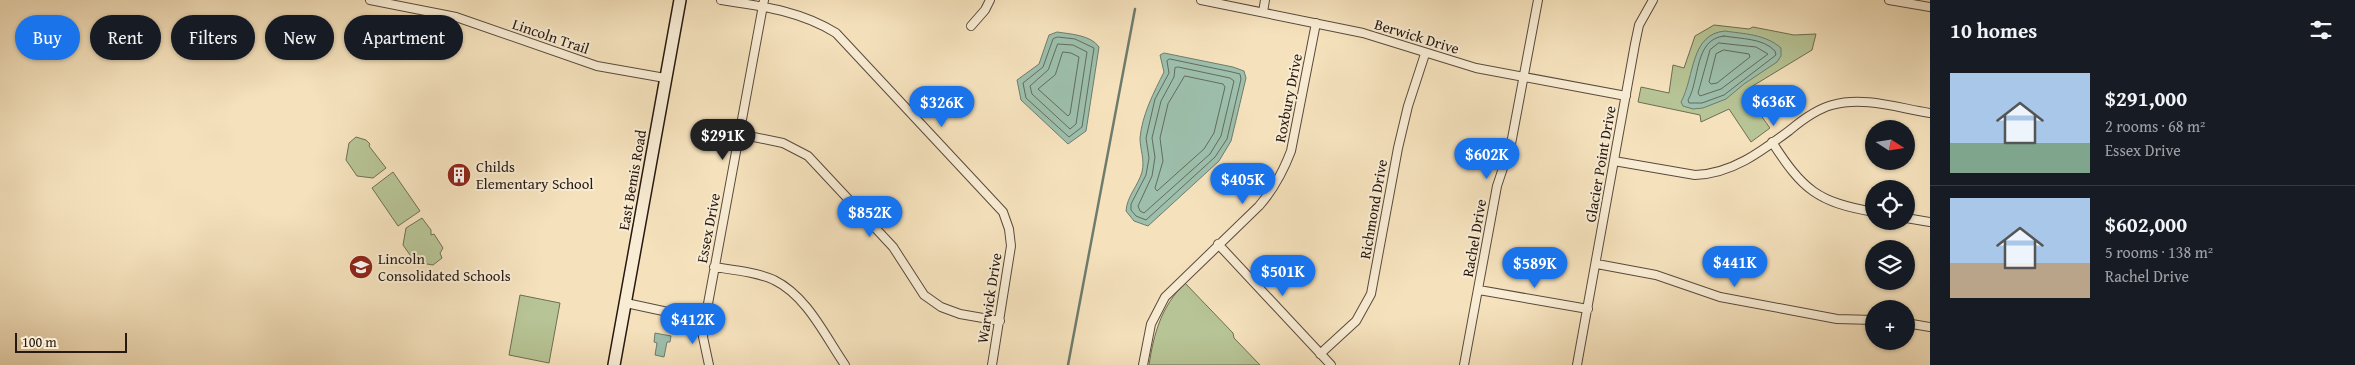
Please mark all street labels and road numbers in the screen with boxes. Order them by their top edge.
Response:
street label: Lincoln Trail [510,13,592,59]
street label: Berwick Drive [1372,13,1462,59]
street label: Roxbury Drive [1269,52,1307,144]
street label: Glacier Point Drive [1579,104,1621,224]
street label: East Bemis Road [613,128,651,232]
street label: Richmond Drive [1354,157,1392,261]
street label: Essex Drive [691,191,725,265]
street label: Rachel Drive [1457,197,1491,279]
street label: Warwick Drive [971,251,1007,345]

